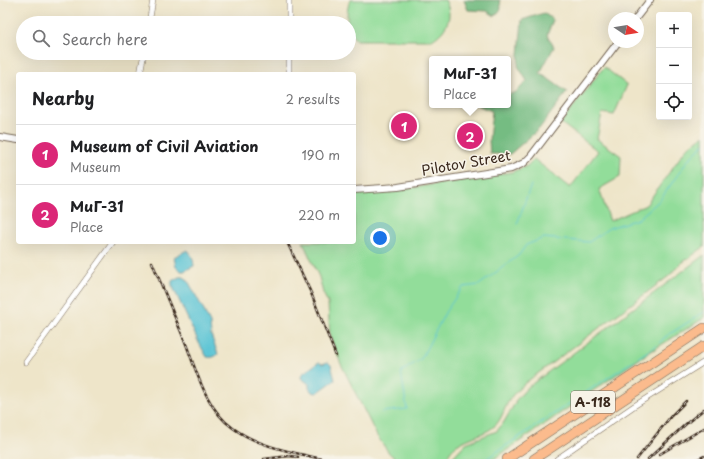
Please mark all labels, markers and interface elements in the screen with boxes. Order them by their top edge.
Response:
north arrow [608,12,644,48]
map controls [656,12,692,120]
button: + [656,12,692,48]
search box [16,16,356,60]
icon: search [30,27,52,49]
text: Search here [62,27,148,50]
button: − [656,48,692,84]
popup [429,56,511,108]
text: МиГ-31 [443,61,497,84]
text: Place [443,84,476,103]
button: locate [656,84,692,120]
text: Nearby [32,85,94,111]
text: 2 results [286,89,340,108]
pin: 1 [391,111,417,141]
pin: 2 [457,121,483,151]
text: Museum of Civil Aviation [70,134,258,157]
street label: Pilotov Street [420,144,512,181]
text: 1 [42,145,48,164]
text: 190 m [301,145,340,164]
text: Museum [70,157,121,176]
text: МиГ-31 [70,194,124,217]
text: 2 [40,205,50,224]
text: 220 m [298,205,340,224]
text: Place [70,217,103,236]
your location [370,228,390,248]
road number: А-118 [571,391,615,413]

